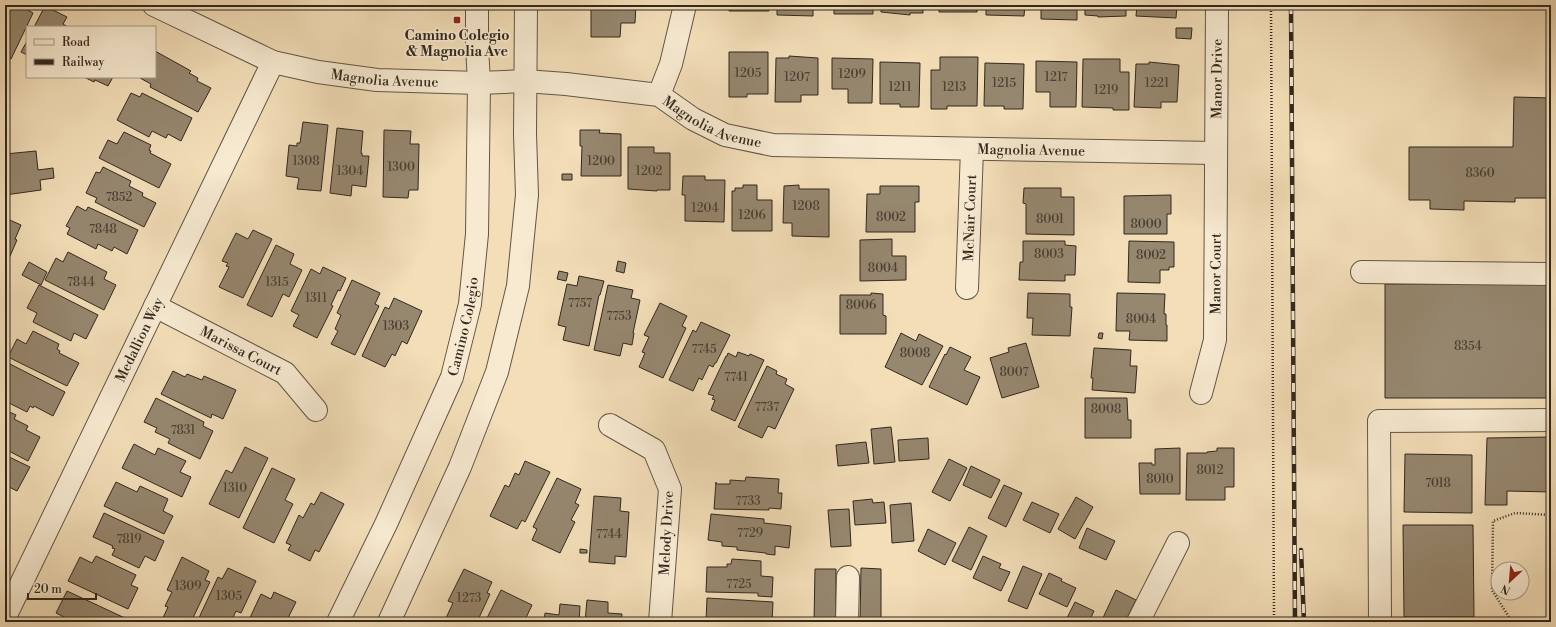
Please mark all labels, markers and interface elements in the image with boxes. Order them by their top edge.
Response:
marker: Camino Colegio & Magnolia Ave [452,15,462,25]
legend [26,26,156,78]
place label: Camino Colegio & Magnolia Ave [405,27,509,61]
text: Road [62,35,90,50]
street label: Manor Drive [1208,39,1227,119]
text: Railway [62,55,104,70]
street label: Magnolia Avenue [330,66,439,92]
house number: 1205 [735,66,762,81]
house number: 1209 [838,67,866,82]
house number: 1207 [784,70,810,85]
house number: 1217 [1045,70,1068,85]
house number: 1215 [992,76,1016,91]
house number: 1221 [1145,76,1170,91]
house number: 1211 [888,80,912,95]
house number: 1213 [942,80,966,95]
house number: 1219 [1094,83,1118,98]
street label: Magnolia Avenue [659,92,763,152]
street label: Magnolia Avenue [977,141,1085,161]
house number: 1308 [292,154,320,169]
house number: 1200 [587,154,615,169]
house number: 1300 [387,160,415,175]
house number: 1304 [337,164,363,179]
house number: 1202 [636,164,663,179]
house number: 8360 [1465,166,1495,181]
street label: McNair Court [960,174,981,262]
house number: 7852 [106,190,132,205]
house number: 1208 [792,199,820,214]
house number: 1204 [691,201,719,216]
house number: 1206 [738,208,766,223]
house number: 8002 [876,210,906,225]
house number: 8001 [1036,212,1065,227]
house number: 8000 [1130,217,1162,232]
house number: 7848 [89,222,117,237]
street label: Manor Court [1207,233,1226,315]
house number: 8003 [1034,247,1064,262]
house number: 8002 [1136,248,1166,263]
house number: 8004 [868,261,898,276]
house number: 7844 [67,275,95,290]
house number: 1315 [265,275,289,290]
street label: Camino Colegio [445,276,483,378]
house number: 1311 [305,291,328,306]
street label: Medallion Way [112,294,168,385]
house number: 7757 [568,296,592,311]
house number: 8006 [846,298,876,313]
house number: 7753 [606,309,632,324]
house number: 8004 [1126,312,1156,327]
house number: 1303 [383,319,410,334]
street label: Marissa Court [197,323,285,380]
house number: 8354 [1454,339,1482,354]
house number: 7745 [691,342,717,357]
house number: 8008 [900,346,930,361]
house number: 8007 [999,365,1029,380]
house number: 7741 [724,370,749,385]
house number: 7737 [755,400,779,415]
house number: 8008 [1091,402,1121,417]
house number: 7831 [171,423,196,438]
house number: 8012 [1196,463,1224,478]
house number: 8010 [1146,472,1174,487]
house number: 7018 [1425,476,1451,491]
house number: 1310 [223,481,247,496]
street label: Melody Drive [656,490,678,576]
house number: 7733 [735,494,761,509]
house number: 7729 [737,526,763,541]
house number: 7744 [596,527,622,542]
house number: 7819 [117,532,141,547]
north arrow [1490,561,1530,601]
scale bar [28,575,96,601]
house number: 7725 [726,577,752,592]
house number: 1309 [174,579,202,594]
text: N [1499,581,1513,597]
text: 20 m [34,582,62,597]
house number: 1305 [216,589,243,604]
house number: 1273 [457,591,482,606]

